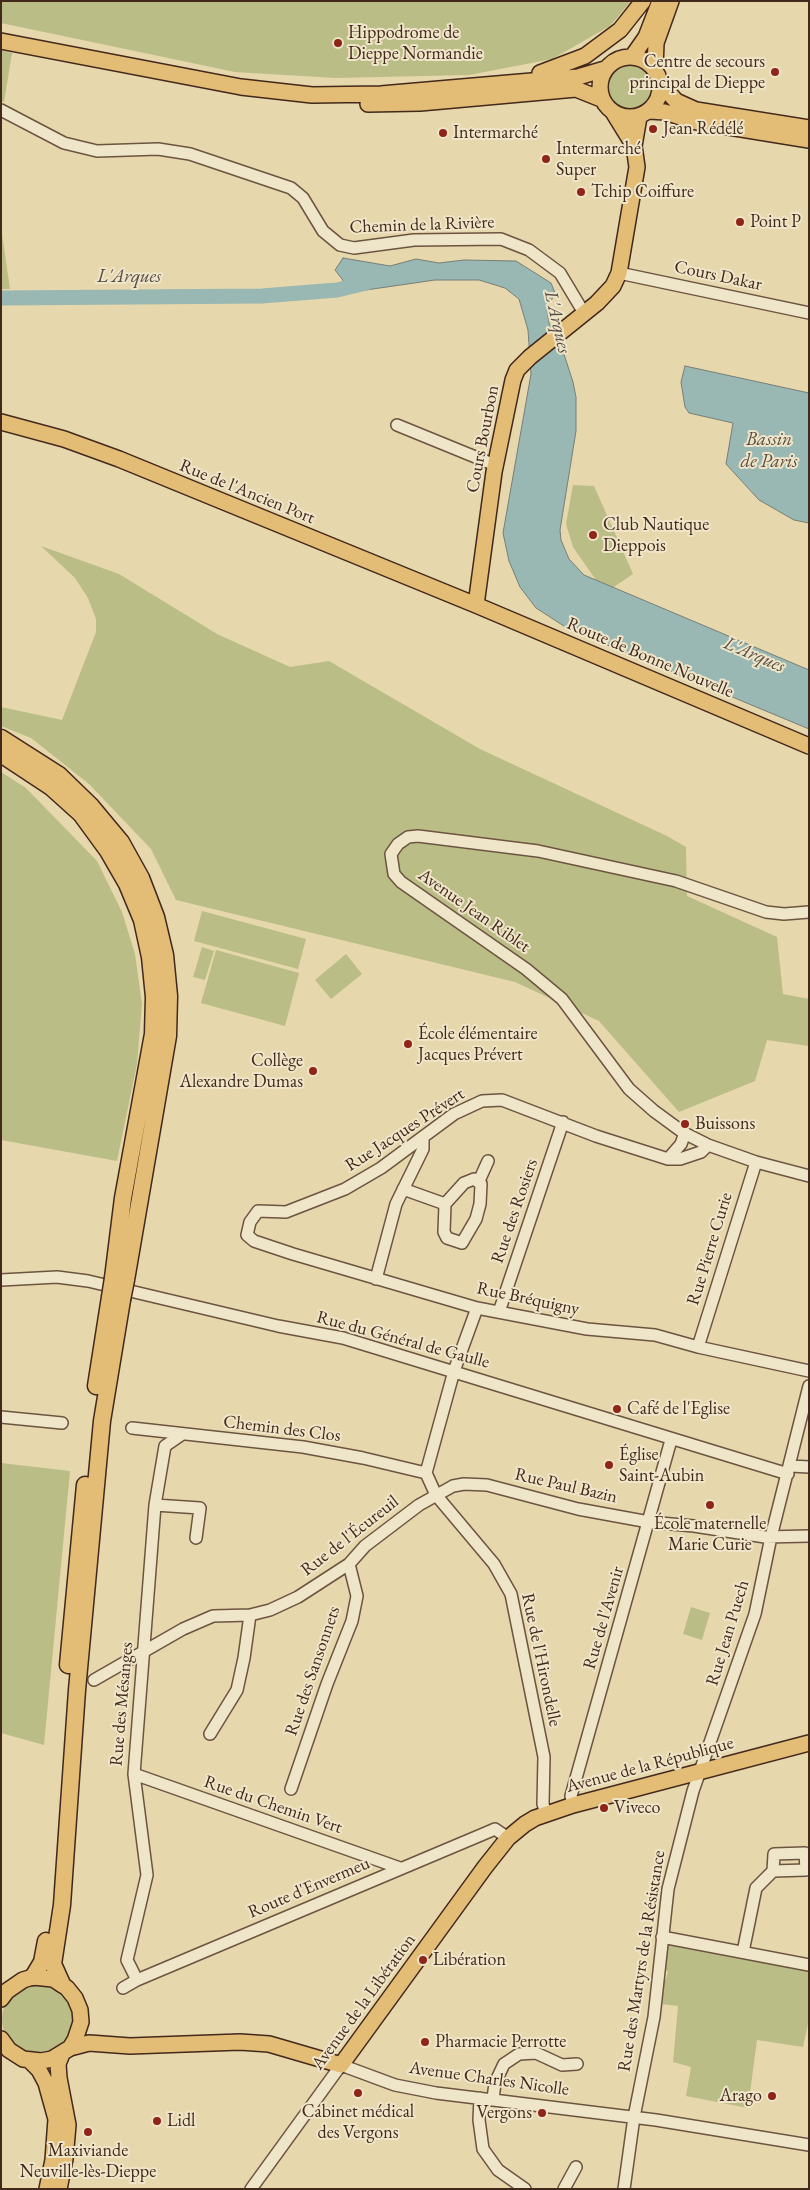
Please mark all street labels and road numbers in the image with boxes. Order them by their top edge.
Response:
street label: Chemin de la Rivière [349,212,495,238]
street label: Cours Dakar [672,256,764,296]
street label: Cours Bourbon [462,383,504,495]
street label: Rue de l'Ancien Port [176,455,318,529]
street label: Route de Bonne Nouvelle [563,613,737,703]
street label: Avenue Jean Riblet [414,864,534,958]
street label: Rue Jacques Prévert [341,1083,469,1177]
street label: Rue des Rosiers [487,1156,543,1266]
street label: Rue Pierre Curie [683,1190,737,1308]
street label: Rue Bréquigny [475,1278,581,1320]
street label: Rue du Général de Gaulle [314,1307,492,1373]
street label: Chemin des Clos [222,1411,342,1447]
street label: Rue Paul Bazin [513,1464,619,1508]
street label: Rue de l'Écureuil [297,1491,403,1581]
street label: Rue de l'Avenir [579,1564,629,1672]
street label: Rue Jean Puech [702,1578,754,1688]
street label: Rue de l'Hirondelle [516,1591,566,1729]
street label: Rue des Sansonnets [281,1603,345,1739]
street label: Rue des Mésanges [106,1641,138,1767]
street label: Avenue de la République [564,1732,736,1798]
street label: Rue du Chemin Vert [201,1771,345,1839]
street label: Rue des Martyrs de la Résistance [614,1849,670,2073]
street label: Route d'Envermeu [245,1853,373,1923]
street label: Avenue de la Libération [307,1930,421,2074]
street label: Avenue Charles Nicolle [408,2057,570,2101]

